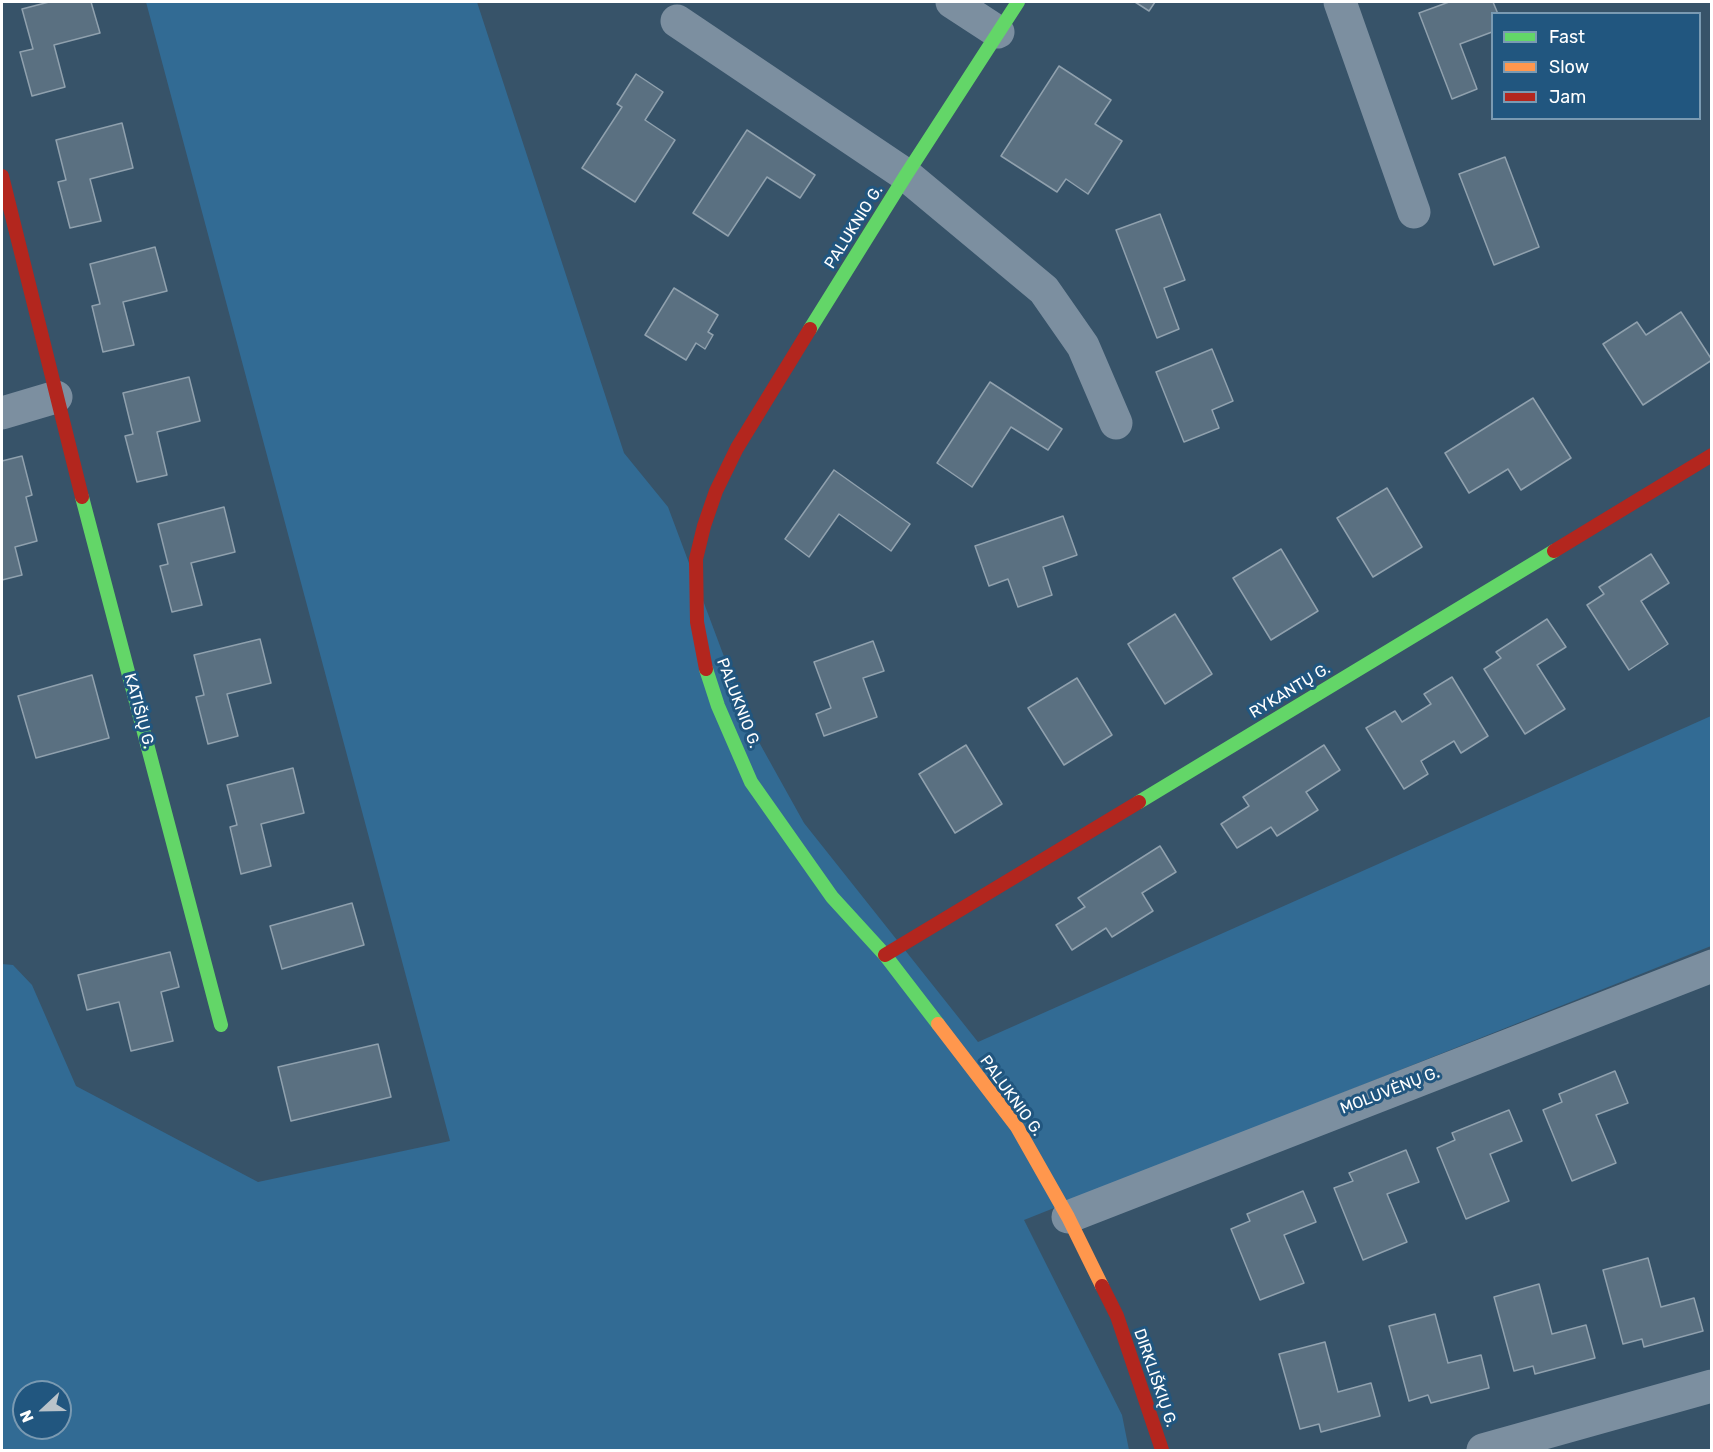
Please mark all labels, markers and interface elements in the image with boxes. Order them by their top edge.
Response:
legend [1491,12,1701,120]
text: Fast [1549,26,1585,48]
text: Slow [1549,56,1589,78]
text: Jam [1549,86,1586,108]
street label: PALUKNIO G. [821,182,887,272]
street label: PALUKNIO G. [712,655,764,751]
street label: RYKANTŲ G. [1246,659,1334,723]
street label: KATIŠIŲ G. [120,671,158,751]
street label: PALUKNIO G. [975,1052,1047,1140]
street label: MOLUVĖNŲ G. [1338,1063,1442,1119]
street label: DIRKLIŠKIŲ G. [1129,1326,1181,1430]
north arrow [12,1380,72,1440]
text: N [16,1407,38,1425]

